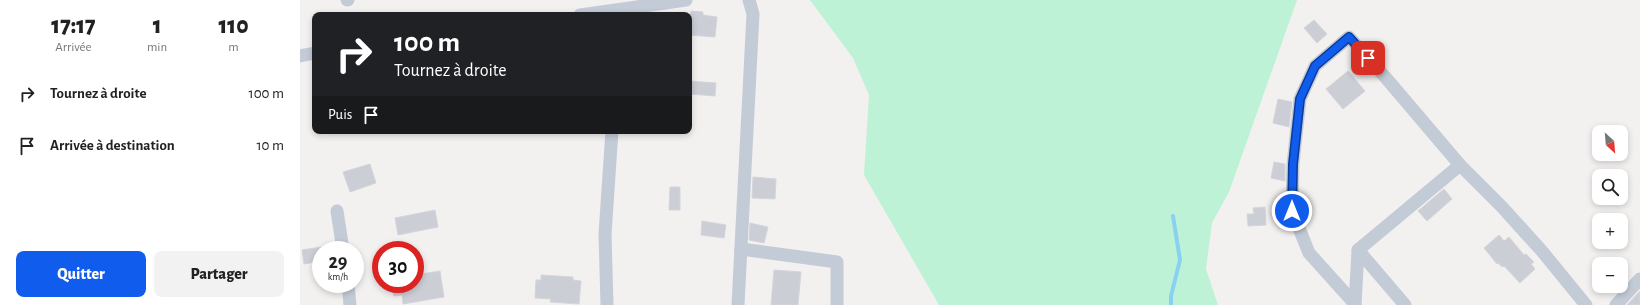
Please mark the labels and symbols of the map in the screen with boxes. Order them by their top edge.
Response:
pin [1351,41,1385,75]
north arrow [1592,125,1628,161]
position arrow [1271,190,1313,232]
speed limit sign: 30 [372,241,424,293]

